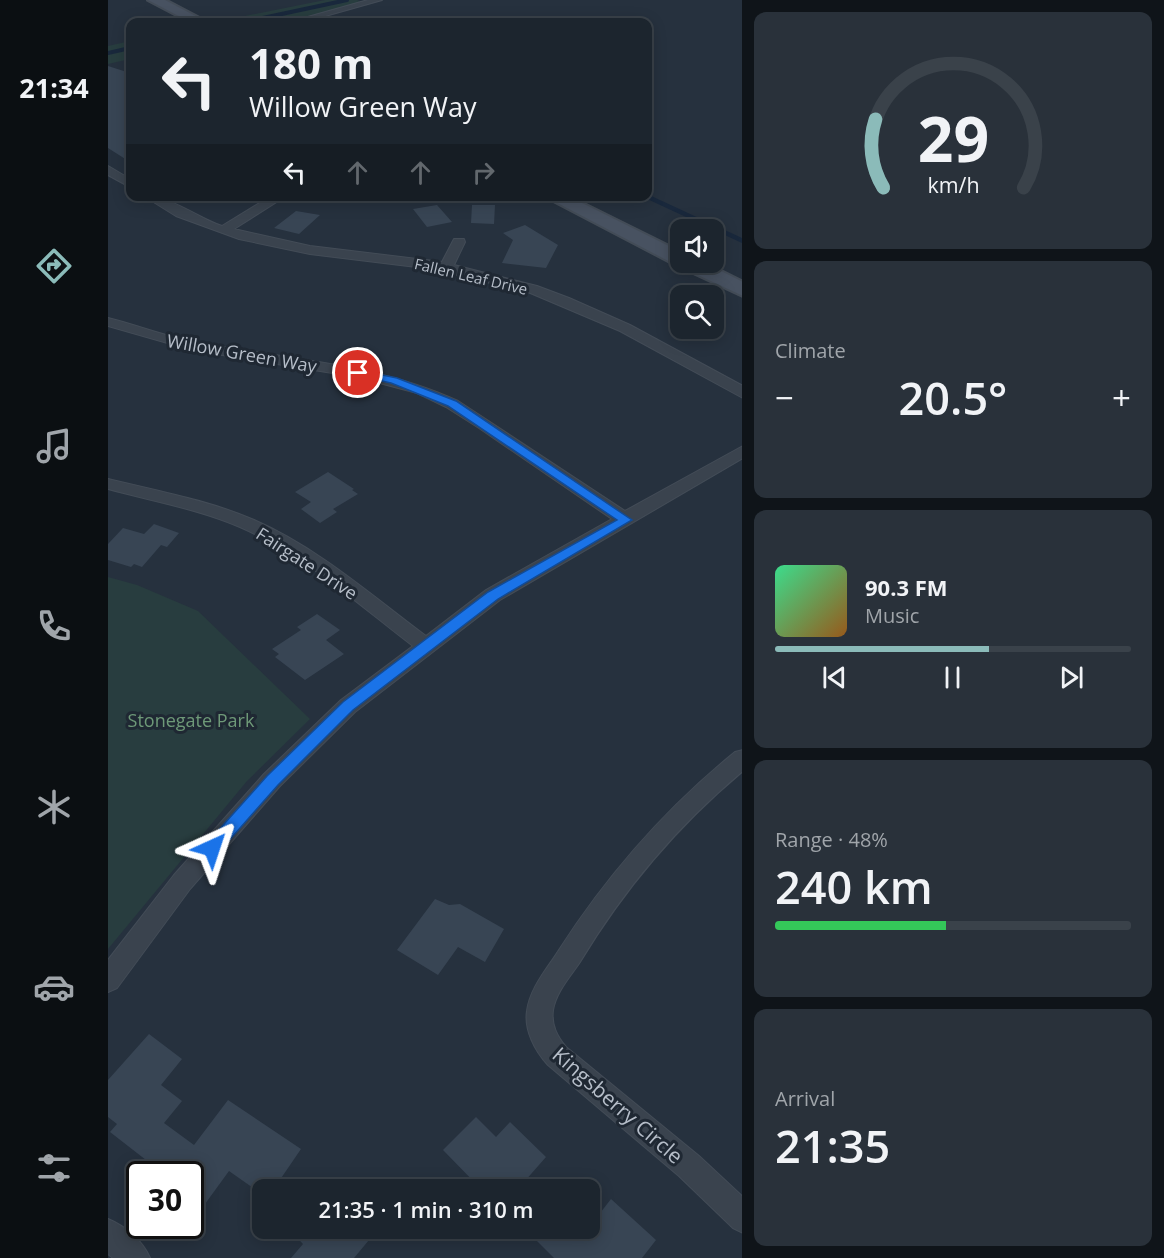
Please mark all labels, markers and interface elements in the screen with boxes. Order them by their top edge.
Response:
text: 180 m [249,34,373,91]
icon: left [150,42,228,120]
text: 21:34 [19,69,89,106]
text: Willow Green Way [249,88,477,125]
text: 29 [917,95,989,180]
icon: left [278,156,311,189]
icon: ahead [341,156,374,189]
icon: ahead [404,156,437,189]
icon: right [467,156,500,189]
text: km/h [927,170,979,199]
map controls [670,219,724,339]
button: sound [670,219,724,273]
icon: directions [33,245,75,287]
street label: Fallen Leaf Drive [413,253,529,299]
button: search [670,285,724,339]
street label: Willow Green Way [165,328,320,378]
text: Climate [775,337,846,364]
pin [332,347,383,398]
icon: arrive [341,356,374,389]
text: 20.5° [899,367,1007,428]
text: − [775,375,794,420]
text: + [1112,375,1131,420]
icon: music [33,425,75,467]
street label: Fairgate Drive [252,521,362,605]
text: 90.3 FM [865,572,948,602]
text: Music [865,602,919,629]
icon: phone [33,605,75,647]
icon: previous [818,661,851,694]
icon: pause [936,661,969,694]
icon: next [1055,661,1088,694]
park label: Stonegate Park [128,708,255,732]
icon: climate [33,786,75,828]
position arrow [180,816,244,880]
text: Range · 48% [775,826,888,853]
text: 240 km [775,856,933,917]
icon: car [33,966,75,1008]
street label: Kingsberry Circle [547,1040,689,1170]
text: Arrival [775,1085,835,1112]
text: 21:35 [775,1115,890,1176]
icon: filters [33,1147,75,1189]
speed limit sign: 30 [126,1161,204,1239]
text: 21:35 · 1 min · 310 m [318,1194,534,1224]

